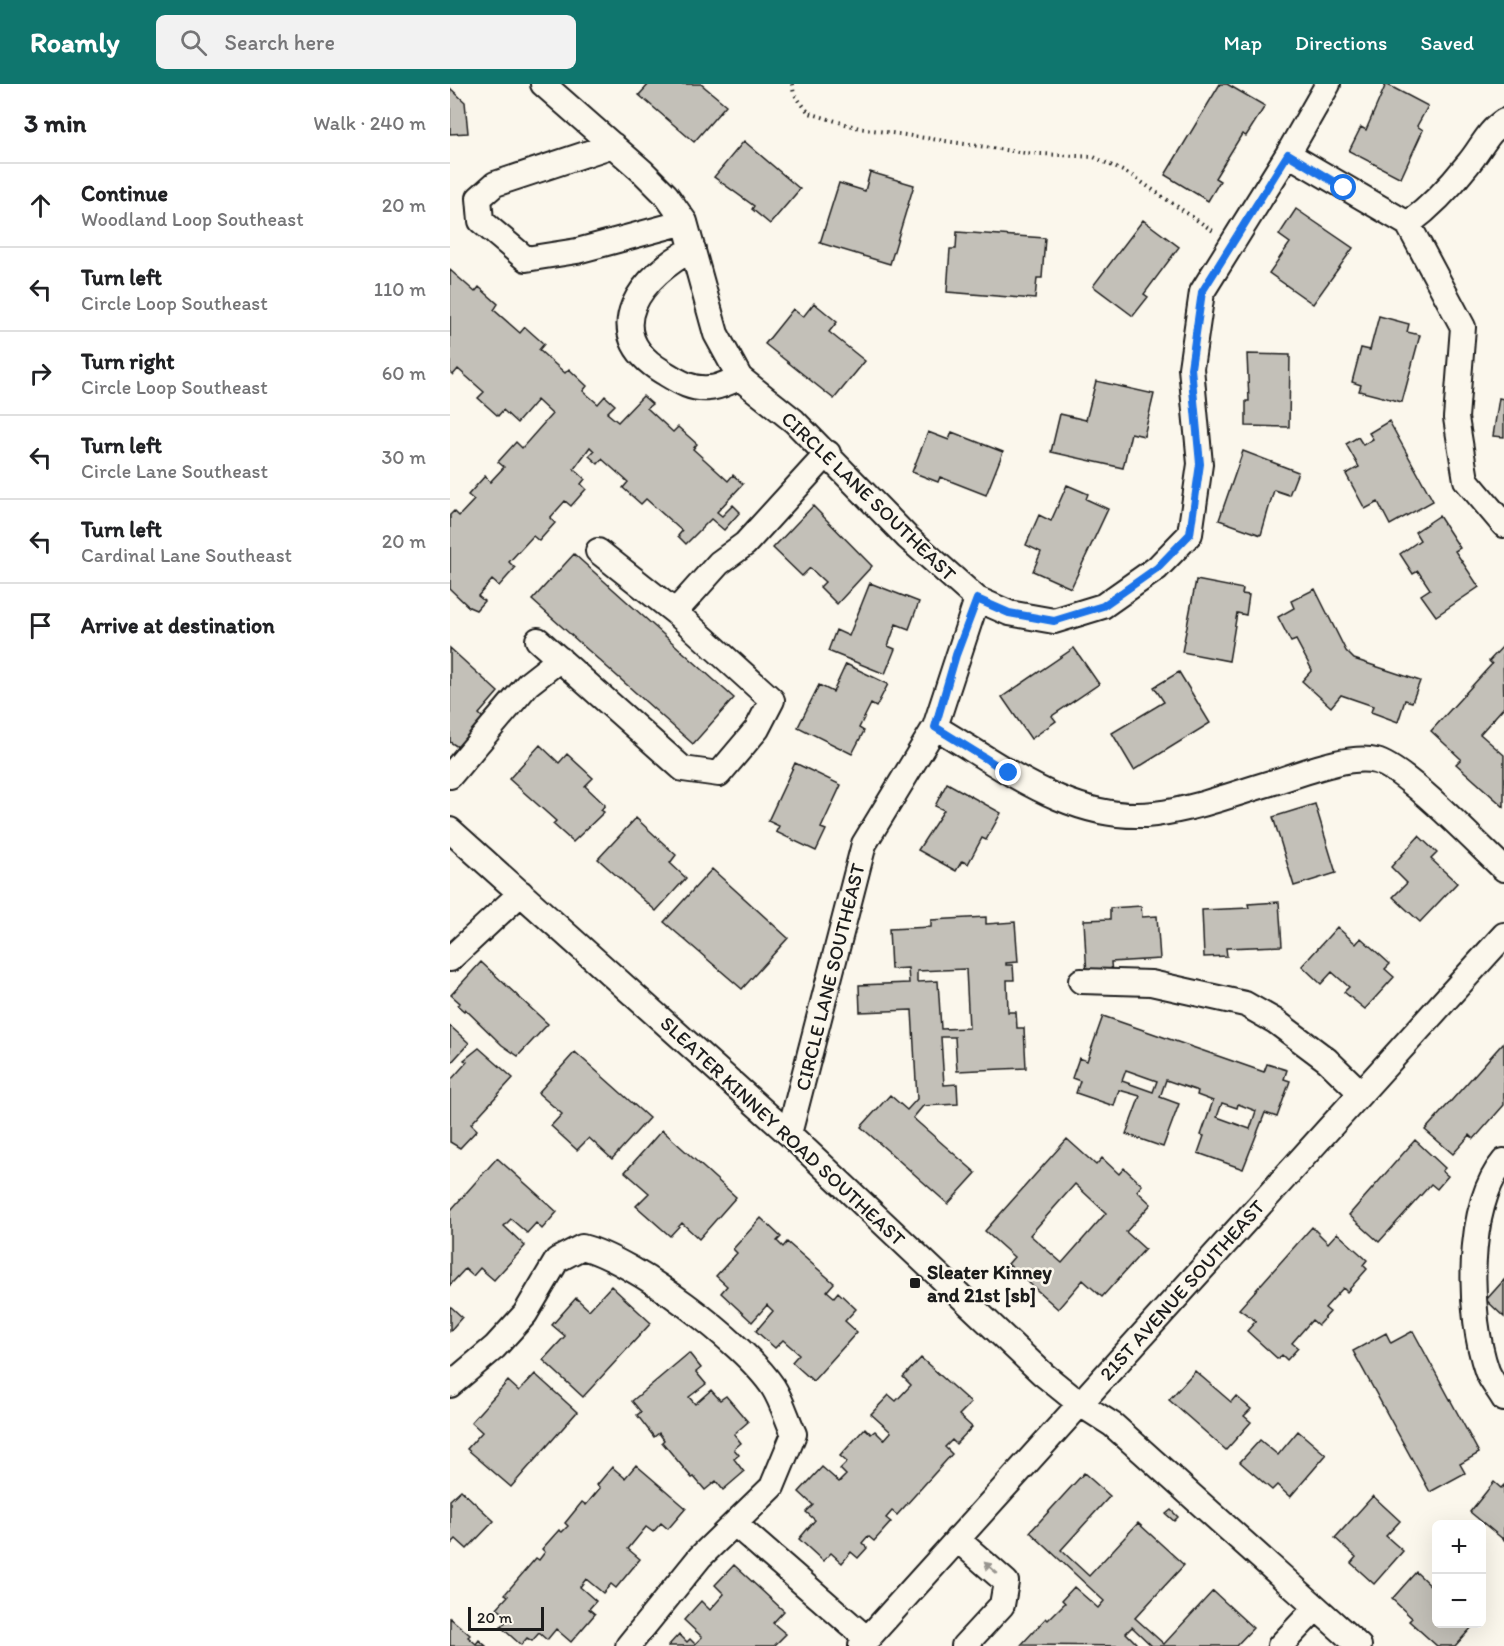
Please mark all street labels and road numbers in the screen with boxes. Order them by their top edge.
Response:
street label: CIRCLE LANE SOUTHEAST [777,406,961,586]
street label: CIRCLE LANE SOUTHEAST [790,861,870,1093]
street label: SLEATER KINNEY ROAD SOUTHEAST [656,1011,910,1251]
street label: 21ST AVENUE SOUTHEAST [1094,1195,1270,1385]

